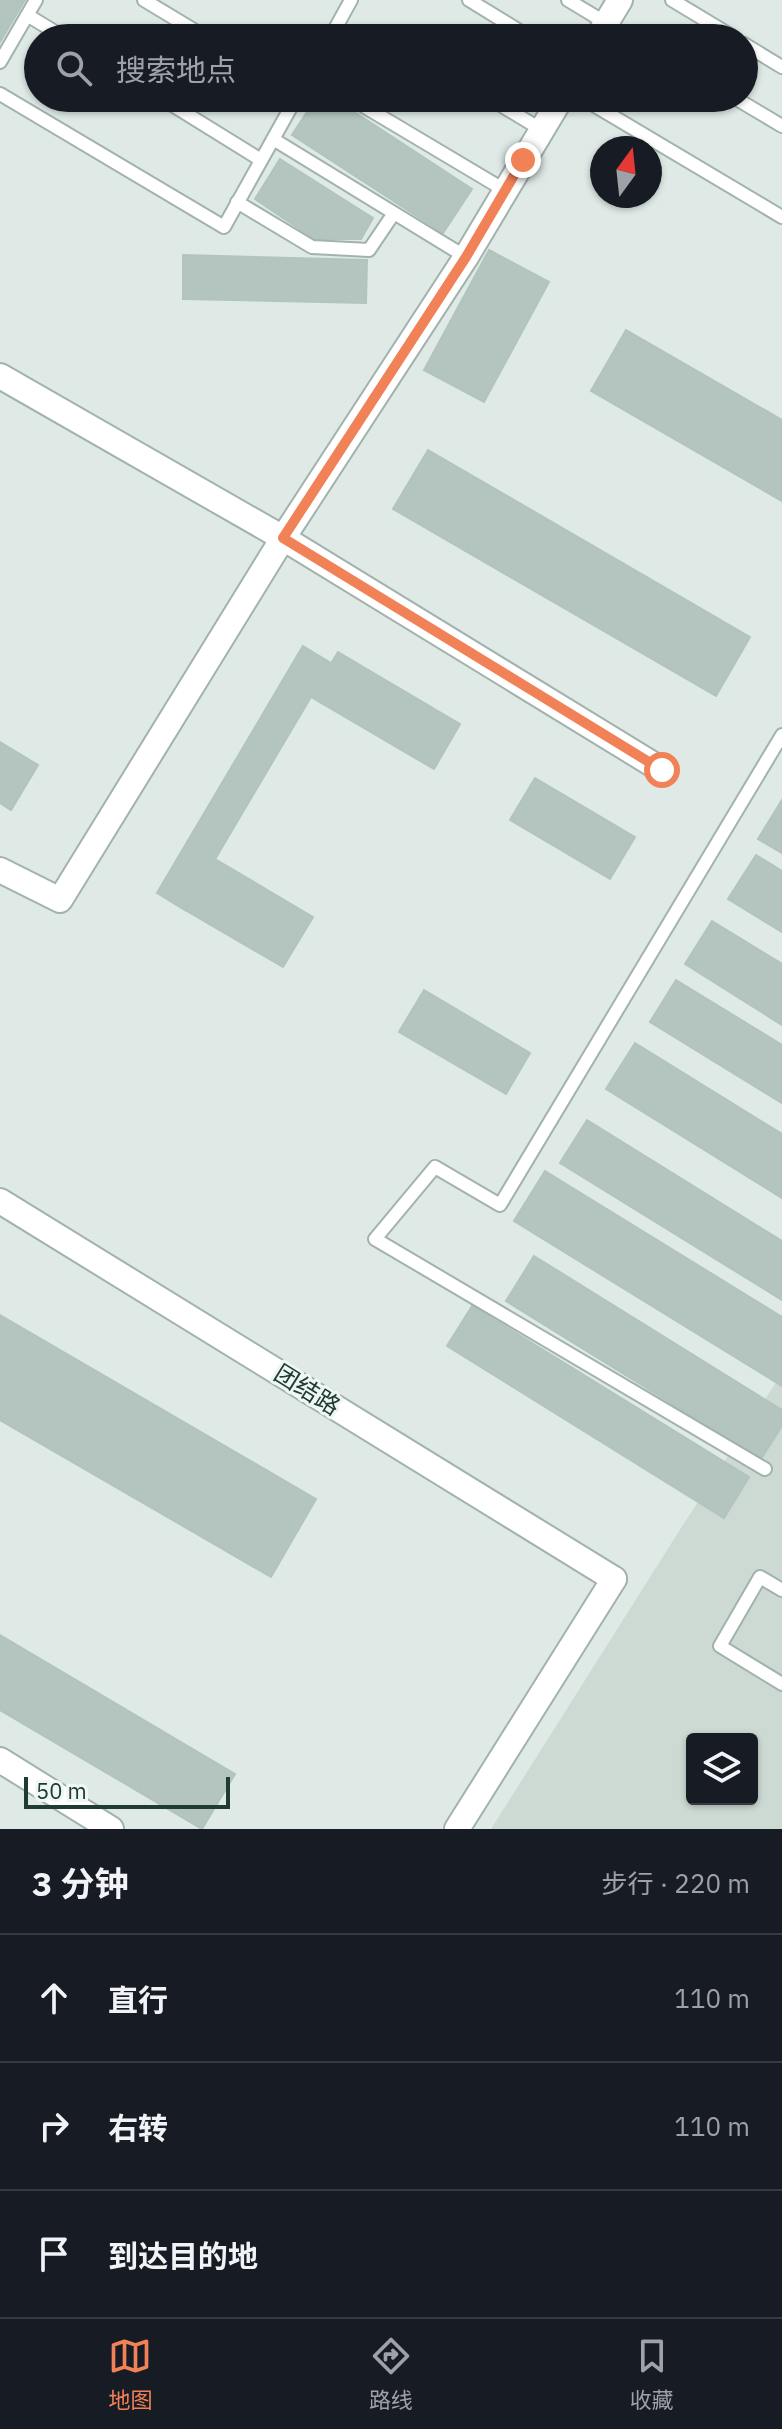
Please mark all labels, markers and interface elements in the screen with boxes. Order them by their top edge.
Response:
search box [24,24,758,112]
icon: search [52,46,96,90]
text: 搜索地点 [116,50,236,89]
north arrow [590,136,662,208]
route end [505,142,541,178]
route start [644,752,680,788]
street label: 团结路 [269,1357,347,1422]
map controls [686,1733,758,1805]
button: layers [686,1733,758,1805]
scale bar [24,1773,230,1809]
text: 50 m [36,1776,87,1805]
text: 3 分钟 [32,1861,128,1905]
text: 步行 · 220 m [602,1866,750,1900]
icon: ahead [32,1976,76,2020]
text: 直行 [108,1980,168,2019]
text: 110 m [674,1981,750,2015]
icon: right [32,2104,76,2148]
text: 右转 [108,2108,168,2147]
text: 110 m [674,2109,750,2143]
icon: arrive [32,2232,76,2276]
text: 到达目的地 [108,2236,258,2275]
tab: 地图 [108,2334,152,2414]
tab: 路线 [369,2334,413,2414]
tab: 收藏 [630,2334,674,2414]

